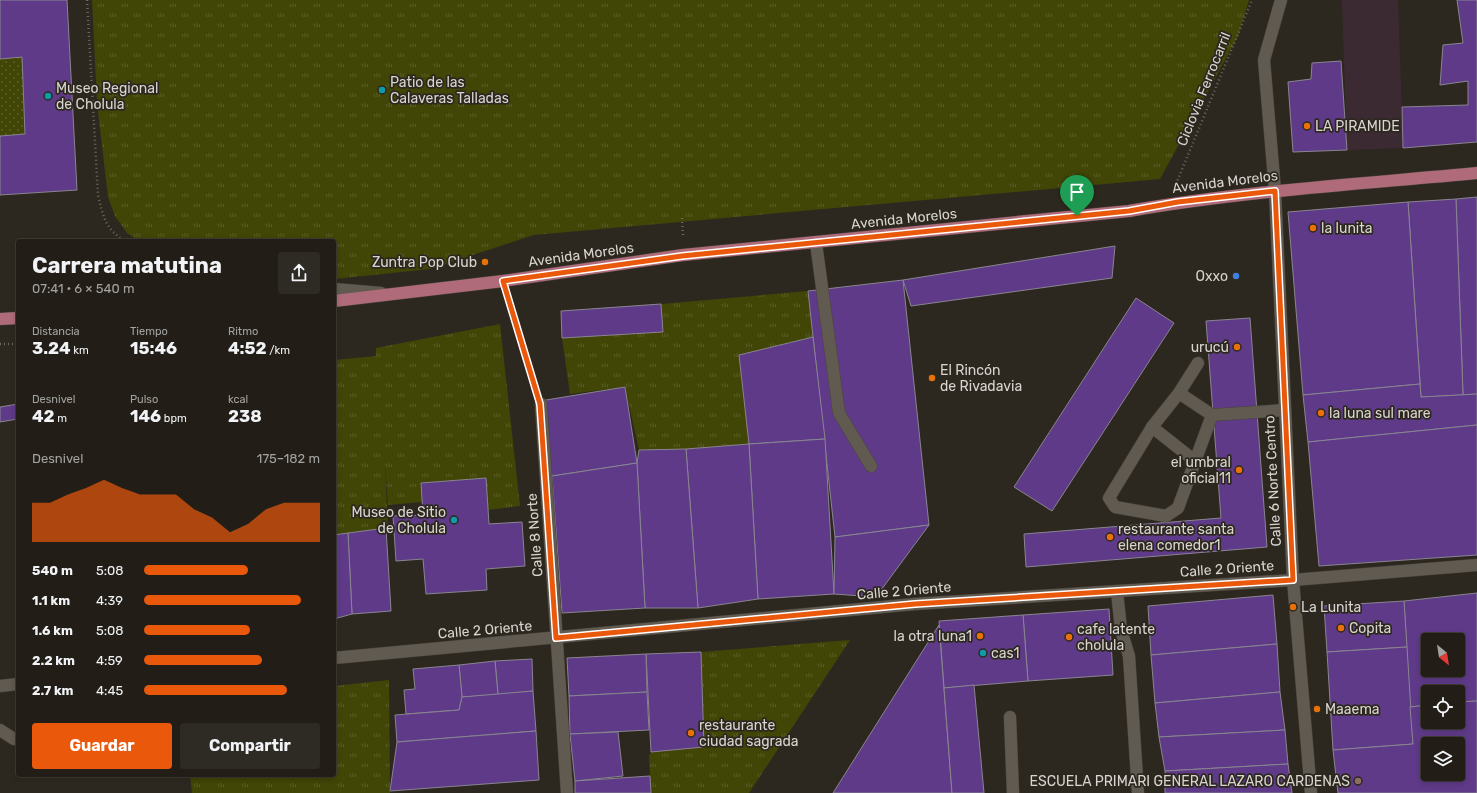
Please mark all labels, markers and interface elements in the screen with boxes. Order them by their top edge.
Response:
street label: Ciclovia Ferrocarril [1173,30,1235,148]
place label: Patio de las Calaveras Talladas [390,74,509,107]
place label: Museo Regional de Cholula [56,80,158,113]
marker: Patio de las Calaveras Talladas [377,85,387,95]
marker: Museo Regional de Cholula [43,91,53,101]
place label: LA PIRAMIDE [1315,118,1400,135]
marker: LA PIRAMIDE [1302,121,1312,131]
street label: Avenida Morelos [1171,167,1279,197]
pin [1060,175,1094,216]
icon: arrive [1066,181,1088,203]
street label: Avenida Morelos [850,205,958,233]
place label: la lunita [1321,220,1372,237]
marker: la lunita [1308,223,1318,233]
street label: Avenida Morelos [527,239,635,271]
text: Carrera matutina [32,252,222,279]
button: share [278,252,320,294]
place label: Zuntra Pop Club [372,254,477,271]
marker: Zuntra Pop Club [480,257,490,267]
place label: Oxxo [1196,268,1228,285]
marker: Oxxo [1231,271,1241,281]
text: 07:41 · 6 × 540 m [32,281,135,296]
text: Distancia [32,325,80,338]
text: Tiempo [130,325,168,338]
text: Ritmo [228,325,258,338]
text: 3.24 [32,338,71,358]
text: 15:46 [130,338,177,358]
text: 4:52 [228,338,267,358]
place label: urucú [1191,339,1229,356]
marker: urucú [1232,342,1242,352]
text: km [71,344,89,357]
text: /km [267,344,290,357]
place label: El Rincón de Rivadavia [940,362,1022,395]
marker: El Rincón de Rivadavia [927,373,937,383]
text: Desnivel [32,393,75,406]
text: Pulso [130,393,158,406]
text: kcal [228,393,248,406]
place label: la luna sul mare [1329,405,1431,422]
text: 42 [32,406,55,426]
text: 146 [130,406,161,426]
text: 238 [228,406,262,426]
marker: la luna sul mare [1316,408,1326,418]
text: m [55,412,67,425]
text: bpm [161,412,187,425]
street label: Calle 6 Norte Centro [1261,415,1285,547]
text: Desnivel [32,451,83,466]
text: 175–182 m [257,451,320,466]
place label: el umbral oficial11 [1171,454,1231,487]
marker: el umbral oficial11 [1234,465,1244,475]
street label: Calle 8 Norte [524,492,546,577]
place label: Museo de Sitio de Cholula [351,504,446,537]
marker: Museo de Sitio de Cholula [449,515,459,525]
place label: restaurante santa elena comedor1 [1118,521,1234,554]
marker: restaurante santa elena comedor1 [1105,532,1115,542]
street label: Calle 2 Oriente [1179,557,1275,581]
text: 540 m [32,563,73,578]
text: 5:08 [96,563,124,578]
street label: Calle 2 Oriente [856,578,952,604]
text: 1.1 km [32,593,70,608]
text: 4:39 [96,593,123,608]
place label: La Lunita [1301,599,1361,616]
marker: La Lunita [1288,602,1298,612]
street label: Calle 2 Oriente [437,617,533,643]
place label: Copita [1349,620,1391,637]
place label: cafe latente cholula [1077,621,1155,654]
text: 1.6 km [32,623,73,638]
text: 5:08 [96,623,124,638]
marker: Copita [1336,623,1346,633]
place label: la otra luna1 [894,628,972,645]
marker: la otra luna1 [975,631,985,641]
marker: cafe latente cholula [1064,632,1074,642]
north arrow [1421,633,1465,677]
map controls [1421,633,1465,781]
place label: cas1 [991,645,1020,662]
marker: cas1 [978,648,988,658]
text: 2.2 km [32,653,75,668]
text: 4:59 [96,653,123,668]
text: 2.7 km [32,683,73,698]
text: 4:45 [96,683,123,698]
button: locate [1421,685,1465,729]
place label: Maaema [1325,701,1380,718]
marker: Maaema [1312,704,1322,714]
place label: restaurante ciudad sagrada [699,717,799,750]
button: Guardar [32,723,172,769]
button: Compartir [180,723,320,769]
marker: restaurante ciudad sagrada [686,728,696,738]
button: layers [1421,737,1465,781]
place label: ESCUELA PRIMARI GENERAL LAZARO CARDENAS [1030,773,1350,790]
marker: ESCUELA PRIMARI GENERAL LAZARO CARDENAS [1353,776,1363,786]

